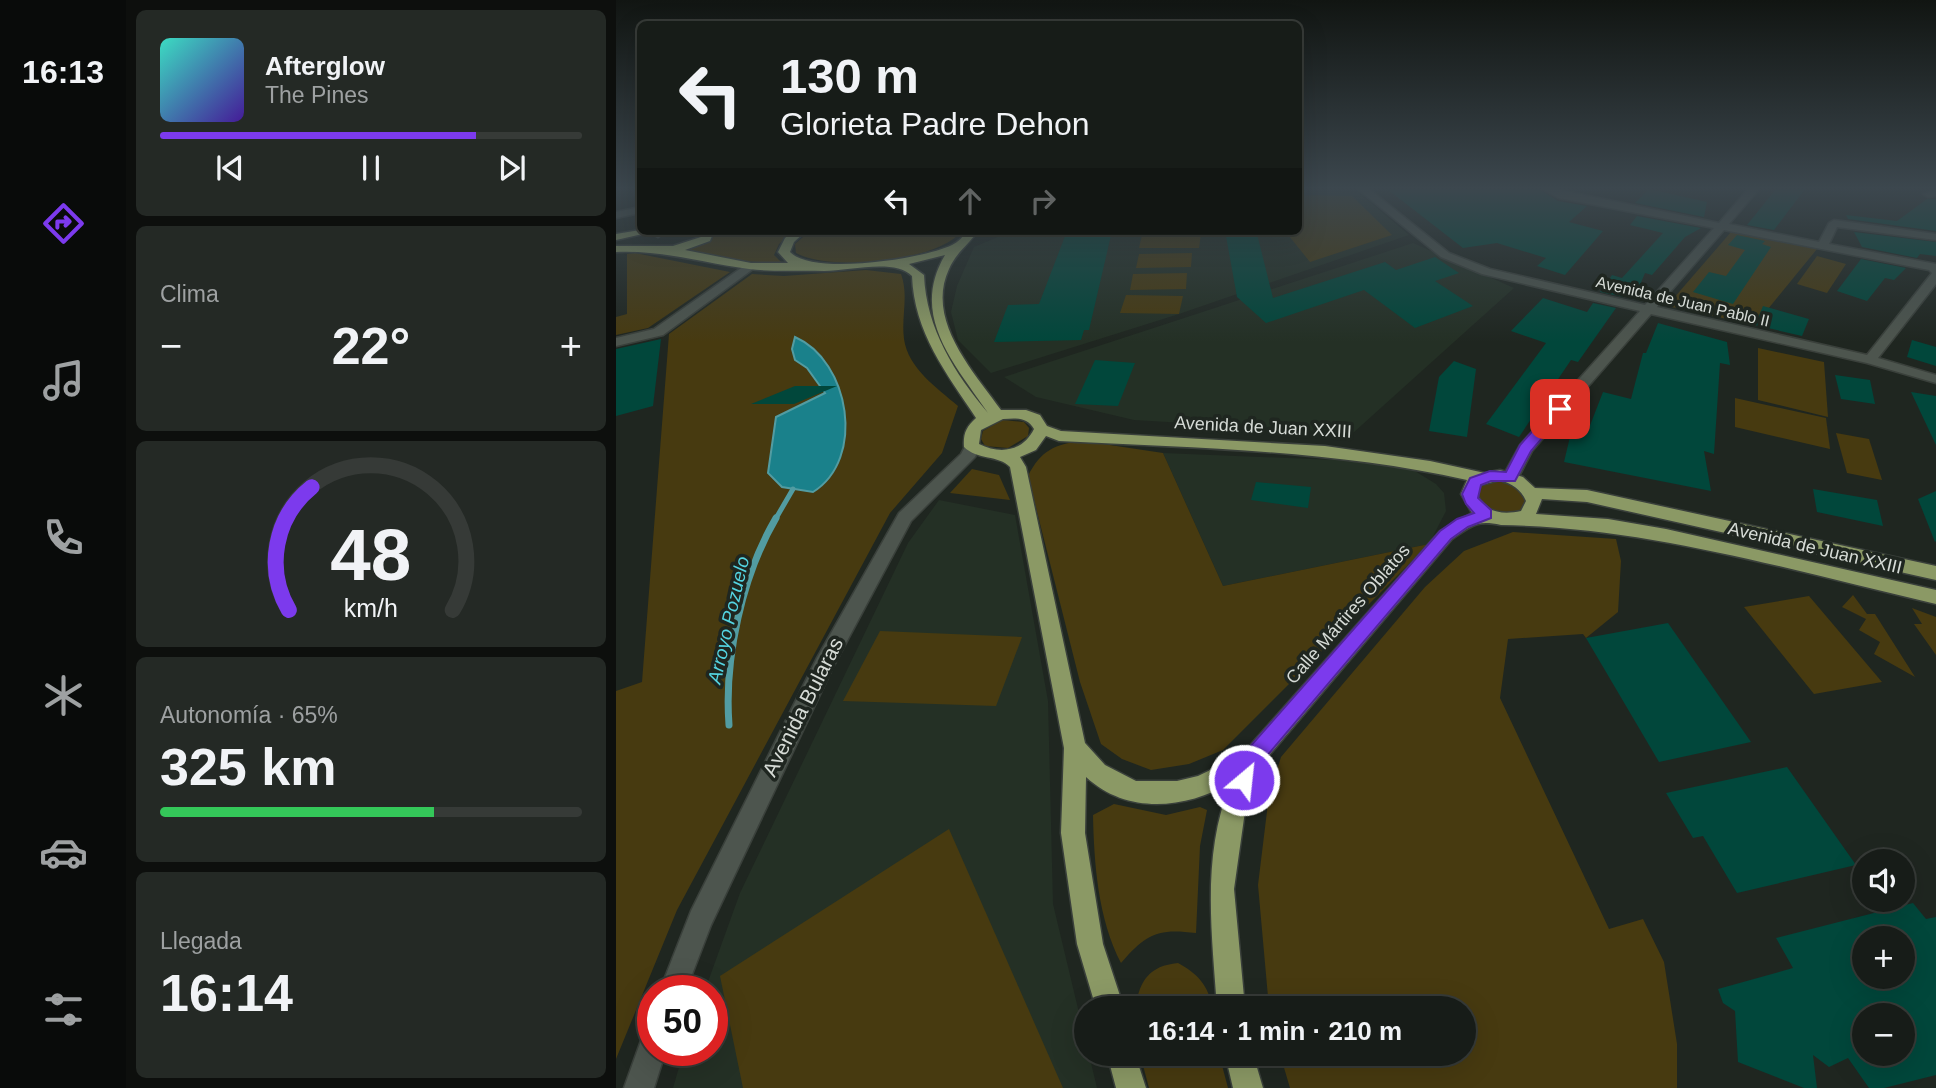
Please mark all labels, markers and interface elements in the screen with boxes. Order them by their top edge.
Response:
icon: left [665,49,756,140]
text: 130 m [780,49,919,103]
text: Afterglow [265,51,385,81]
text: 16:13 [22,54,104,90]
text: The Pines [265,82,369,108]
text: Glorieta Padre Dehon [780,106,1090,142]
icon: previous [211,149,249,187]
icon: pause [352,149,390,187]
icon: next [493,149,531,187]
icon: left [878,182,916,220]
icon: ahead [951,182,989,220]
icon: right [1024,182,1062,220]
icon: directions [39,199,88,248]
street label: Avenida de Juan Pablo II [1594,273,1771,330]
text: Clima [160,281,219,307]
text: 22° [332,317,410,375]
text: − [160,325,182,367]
text: + [560,325,582,367]
icon: music [39,356,88,405]
pin [1530,379,1590,439]
icon: arrive [1541,390,1579,428]
street label: Avenida de Juan XXIII [1174,412,1352,442]
icon: phone [39,513,88,562]
text: 48 [331,514,411,595]
street label: Avenida de Juan XXIII [1726,518,1904,578]
street label: Calle Mártires Oblatos [1282,540,1414,688]
water label: Arroyo Pozuelo [703,554,753,687]
text: km/h [344,594,398,622]
street label: Avenida Bularas [758,634,847,780]
icon: climate [39,671,88,720]
text: Autonomía · 65% [160,702,338,728]
text: 325 km [160,738,336,796]
position arrow [1207,743,1281,817]
icon: car [39,828,88,877]
map controls [1852,849,1915,1066]
button: sound [1852,849,1915,912]
button: + [1852,926,1915,989]
text: Llegada [160,928,242,954]
text: 16:14 [160,964,293,1022]
speed limit sign: 50 [637,975,728,1066]
icon: filters [39,985,88,1034]
button: − [1852,1003,1915,1066]
text: 16:14 · 1 min · 210 m [1148,1016,1402,1046]

